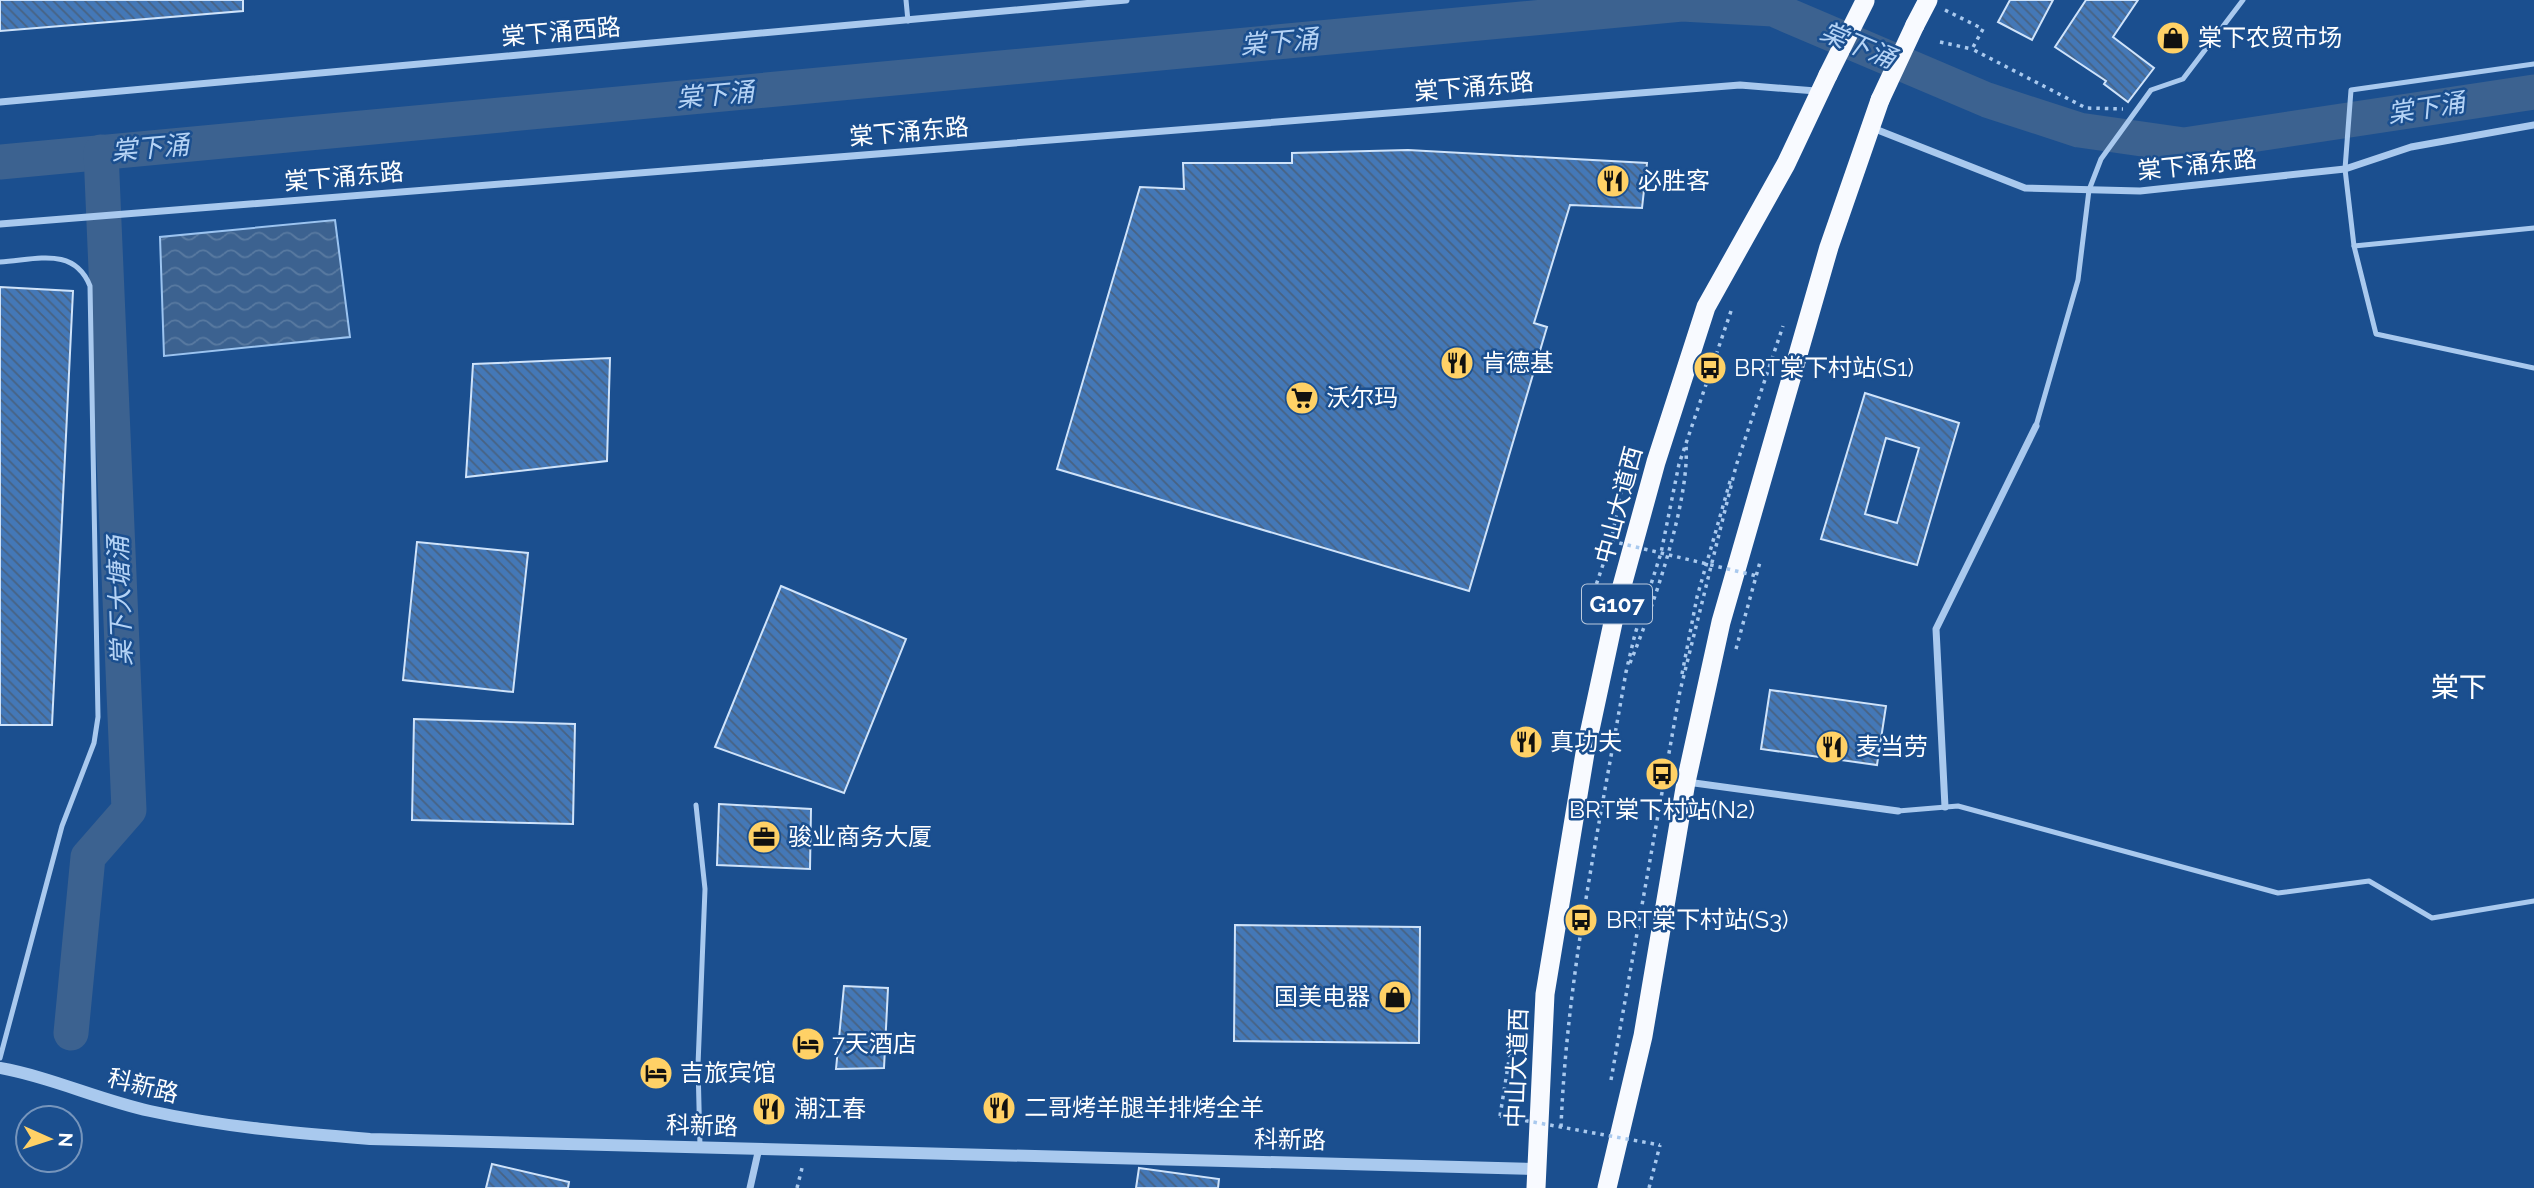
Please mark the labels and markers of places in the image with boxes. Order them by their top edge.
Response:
shop icon: 棠下农贸市场 [2154,19,2192,57]
place label: 棠下农贸市场 [2198,23,2342,52]
restaurant icon: 必胜客 [1594,162,1632,200]
place label: 必胜客 [1638,166,1710,195]
restaurant icon: 肯德基 [1438,344,1476,382]
place label: 肯德基 [1482,348,1554,377]
bus stop icon: BRT棠下村站(S1) [1691,349,1729,387]
place label: BRT棠下村站(S1) [1734,353,1914,382]
supermarket icon: 沃尔玛 [1283,379,1321,417]
place label: 沃尔玛 [1326,383,1398,412]
restaurant icon: 真功夫 [1507,723,1545,761]
place label: 真功夫 [1550,727,1622,756]
restaurant icon: 麦当劳 [1813,728,1851,766]
place label: 麦当劳 [1856,732,1928,761]
bus stop icon: BRT棠下村站(N2) [1643,755,1681,793]
place label: BRT棠下村站(N2) [1569,795,1755,824]
office icon: 骏业商务大厦 [745,818,783,856]
place label: 骏业商务大厦 [788,822,932,851]
bus stop icon: BRT棠下村站(S3) [1562,901,1600,939]
place label: BRT棠下村站(S3) [1606,905,1788,934]
shop icon: 国美电器 [1376,978,1414,1016]
place label: 国美电器 [1274,982,1370,1011]
hotel icon: 7天酒店 [789,1025,827,1063]
place label: 7天酒店 [832,1029,917,1058]
hotel icon: 吉旅宾馆 [637,1054,675,1092]
place label: 吉旅宾馆 [680,1058,776,1087]
restaurant icon: 二哥烤羊腿羊排烤全羊 [980,1089,1018,1127]
restaurant icon: 潮江春 [750,1090,788,1128]
place label: 二哥烤羊腿羊排烤全羊 [1024,1093,1264,1122]
place label: 潮江春 [794,1094,866,1123]

